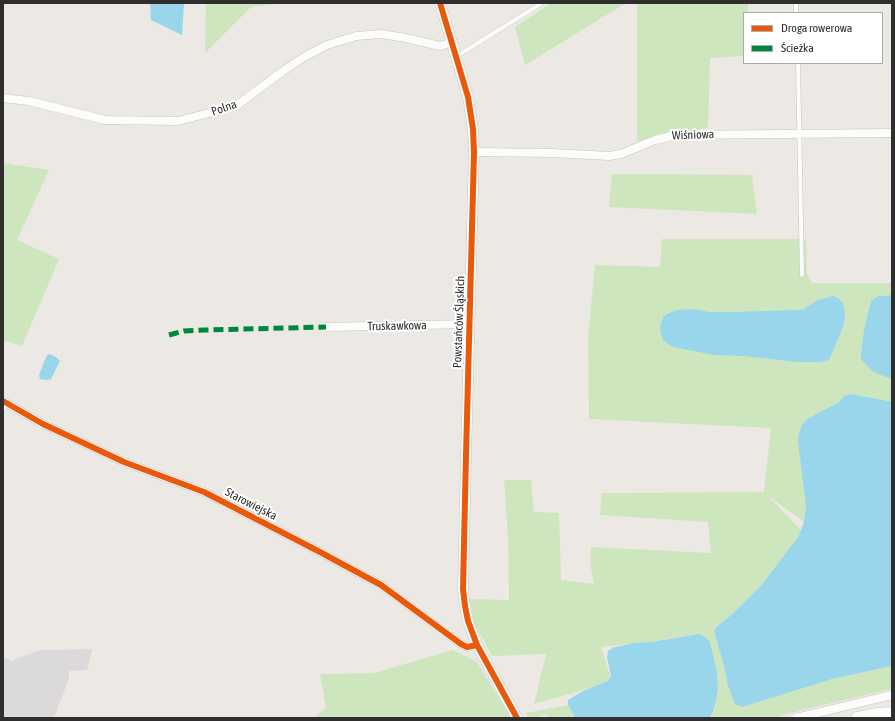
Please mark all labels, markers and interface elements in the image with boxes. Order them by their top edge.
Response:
legend [743,12,883,64]
text: Droga rowerowa [781,21,852,35]
text: Ścieżka [781,41,814,55]
street label: Polna [209,97,239,119]
street label: Wiśniowa [672,127,714,143]
street label: Powstańców Śląskich [450,276,468,368]
street label: Truskawkowa [367,318,427,334]
street label: Starowiejska [223,485,279,523]

